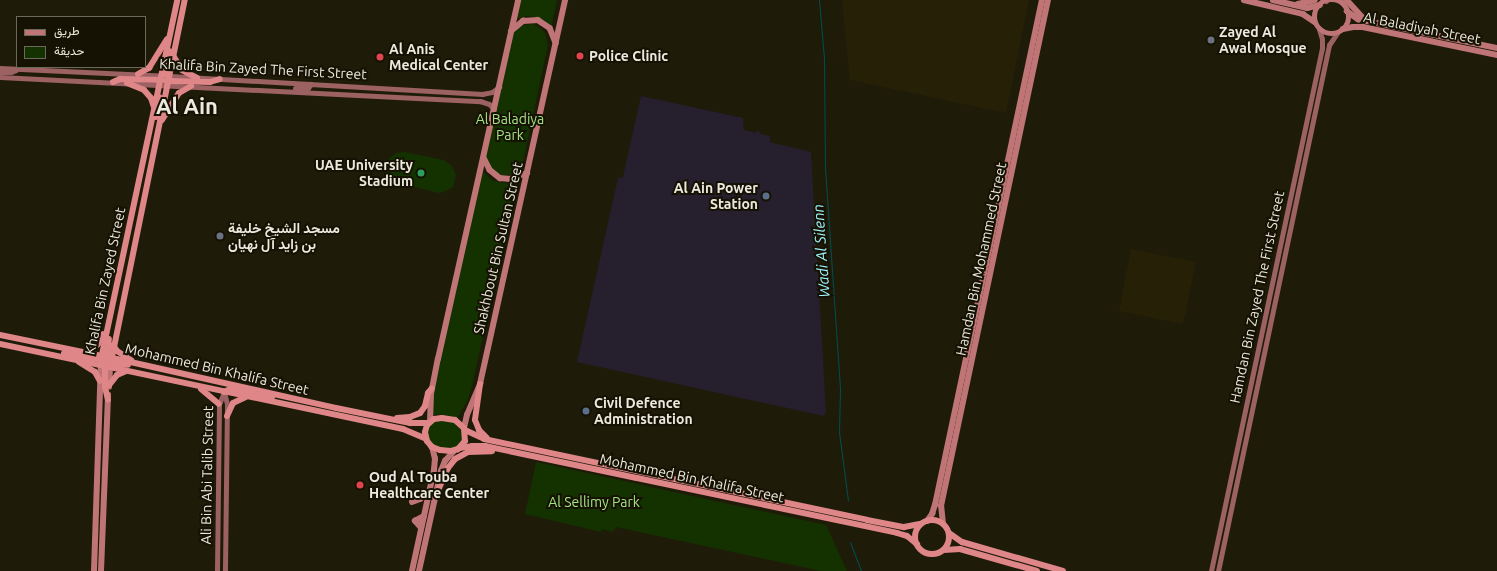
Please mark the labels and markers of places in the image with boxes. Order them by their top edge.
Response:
place label: Zayed Al Awal Mosque [1219,24,1307,56]
marker: Zayed Al Awal Mosque [1206,35,1216,45]
place label: Al Anis Medical Center [389,41,488,74]
place label: Police Clinic [589,48,668,64]
marker: Police Clinic [574,50,586,62]
marker: Al Anis Medical Center [374,51,386,63]
place label: UAE University Stadium [315,157,413,190]
marker: UAE University Stadium [416,168,426,178]
place label: Al Ain Power Station [674,180,758,212]
marker: Al Ain Power Station [761,191,771,201]
place label: مسجد الشيخ خليفة بن زايد آل نهيان [228,220,340,252]
marker: مسجد الشيخ خليفة بن زايد آل نهيان [215,231,225,241]
place label: Civil Defence Administration [594,395,693,428]
marker: Civil Defence Administration [581,406,591,416]
place label: Oud Al Touba Healthcare Center [369,469,489,502]
marker: Oud Al Touba Healthcare Center [354,479,366,491]

